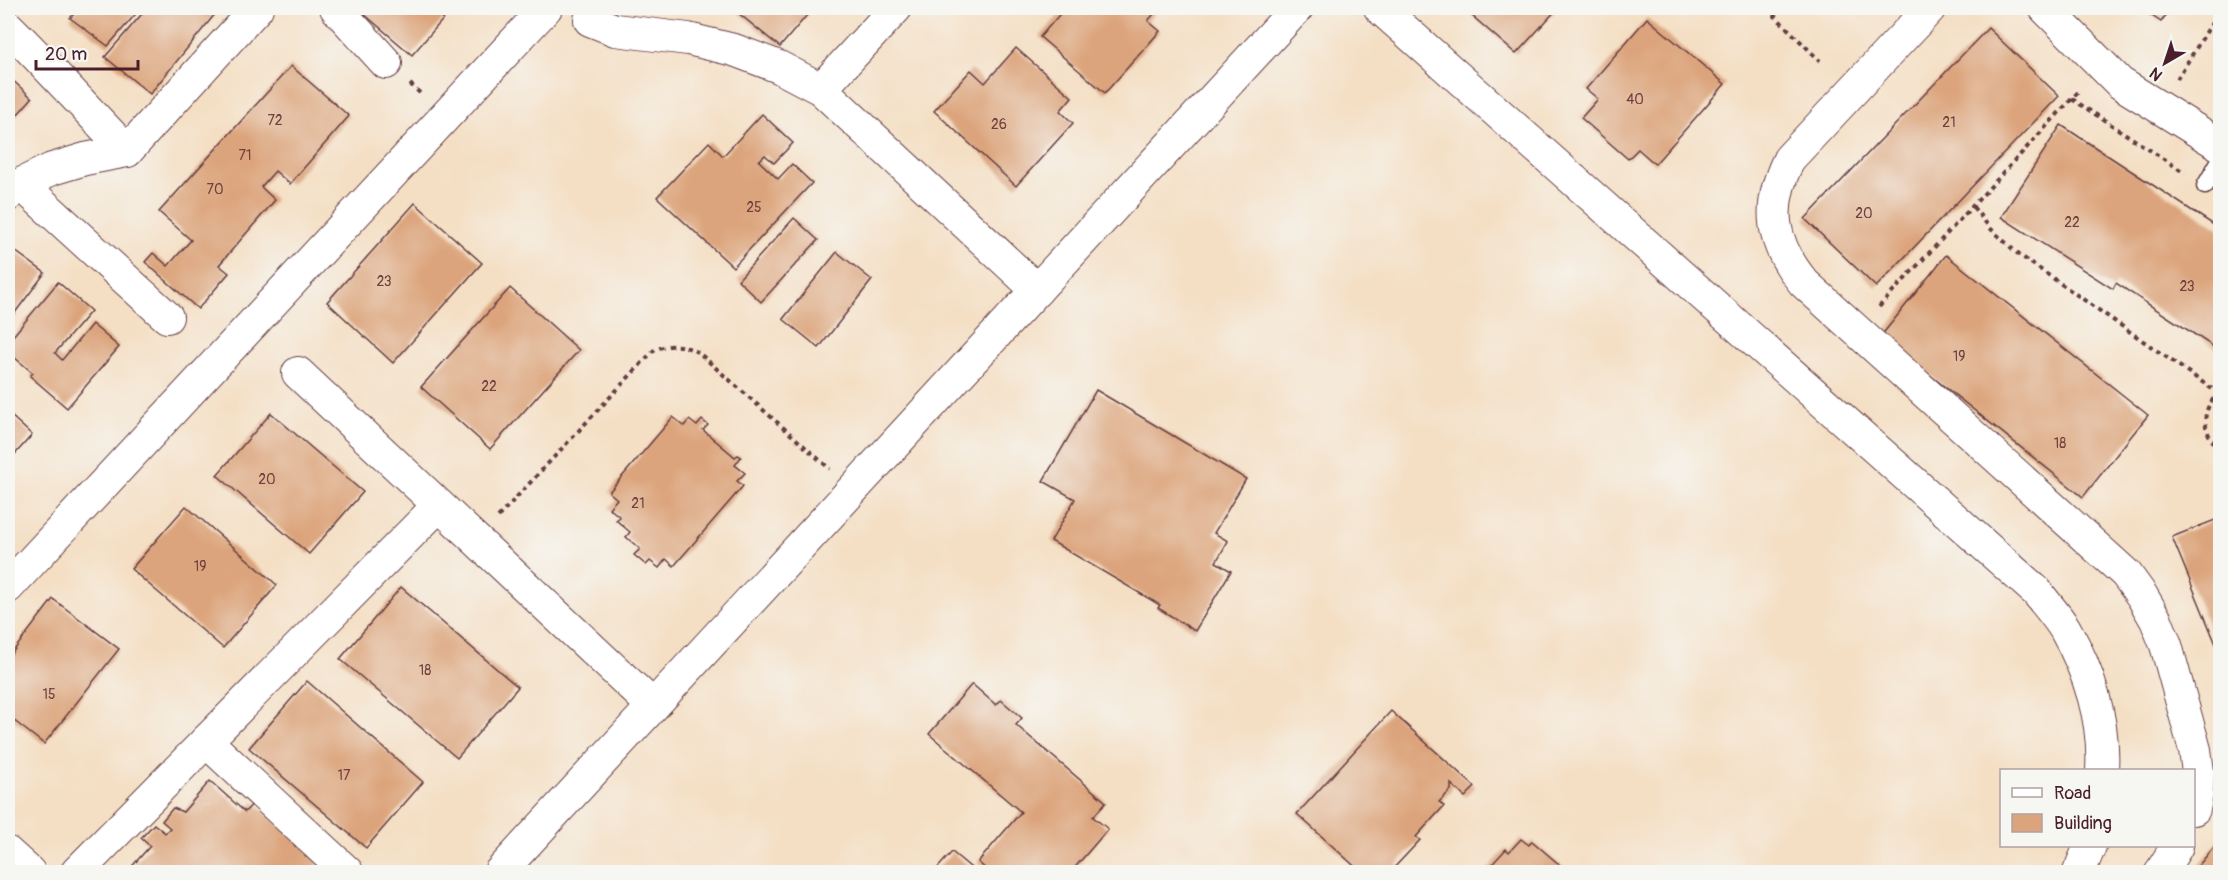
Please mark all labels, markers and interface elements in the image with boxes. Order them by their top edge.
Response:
scale bar [36,33,138,71]
north arrow [2135,33,2195,93]
text: 20 m [45,43,87,66]
text: N [2146,63,2167,85]
house number: 40 [1626,91,1644,108]
house number: 72 [267,112,283,129]
house number: 21 [1942,114,1956,131]
house number: 26 [991,116,1007,133]
house number: 71 [239,147,251,164]
house number: 70 [207,181,223,198]
house number: 25 [746,199,762,216]
house number: 20 [1855,205,1873,222]
house number: 22 [2064,214,2080,231]
house number: 23 [376,273,392,290]
house number: 23 [2179,278,2195,295]
house number: 19 [1953,348,1965,365]
house number: 22 [481,378,497,395]
house number: 18 [2054,435,2066,452]
house number: 20 [258,471,276,488]
house number: 21 [631,495,645,512]
house number: 19 [194,558,206,575]
house number: 18 [419,662,431,679]
house number: 15 [42,686,56,703]
house number: 17 [338,767,351,784]
legend [2000,769,2195,847]
text: Road [2054,782,2091,805]
text: Building [2054,812,2112,835]

